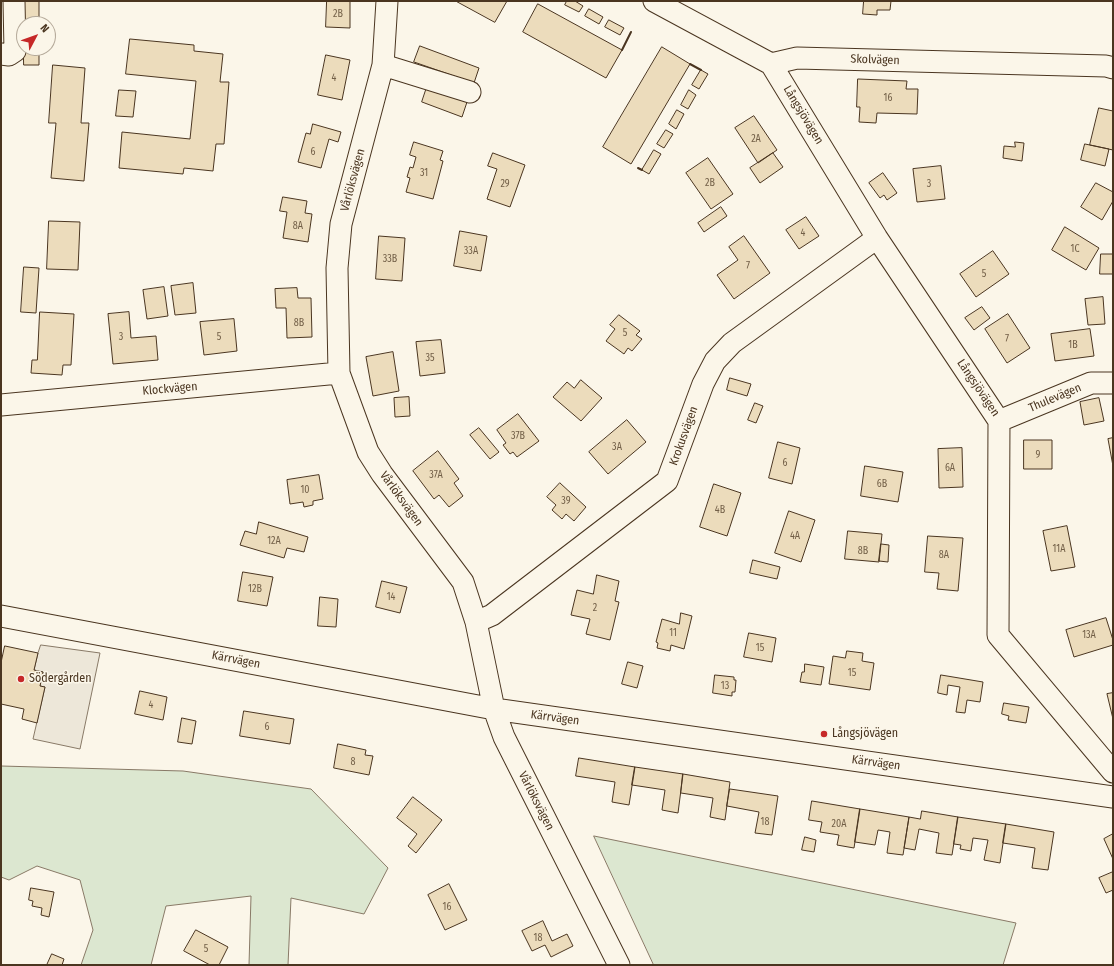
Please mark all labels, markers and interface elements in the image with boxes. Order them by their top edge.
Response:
house number: 2B [333,8,343,20]
north arrow [16,16,56,56]
text: N [38,22,52,35]
street label: Skolvägen [850,52,900,68]
house number: 4 [332,72,336,84]
street label: Långsjövägen [780,83,826,147]
house number: 16 [884,92,892,104]
house number: 2A [751,133,761,145]
house number: 6 [311,146,315,158]
street label: Vårlöksvägen [338,147,368,213]
house number: 31 [420,167,428,179]
house number: 2B [705,177,715,189]
house number: 29 [500,178,510,190]
house number: 3 [927,178,931,190]
house number: 8A [293,220,303,232]
house number: 4 [801,227,805,239]
house number: 1C [1071,243,1079,255]
house number: 33A [464,245,478,257]
house number: 33B [383,253,397,265]
house number: 7 [746,260,750,272]
house number: 5 [982,268,986,280]
house number: 8B [294,317,304,329]
house number: 5 [623,327,627,339]
house number: 3 [119,331,123,343]
house number: 5 [217,331,221,343]
house number: 7 [1005,333,1009,345]
house number: 1B [1068,339,1078,351]
house number: 35 [425,352,435,364]
street label: Långsjövägen [954,357,1002,419]
street label: Klockvägen [142,379,198,399]
street label: Thulevägen [1027,380,1083,416]
street label: Krokusvägen [667,404,701,468]
house number: 37B [511,430,525,442]
house number: 3A [612,441,622,453]
house number: 9 [1036,449,1040,461]
house number: 6 [783,457,787,469]
house number: 6A [945,462,955,474]
street label: Vårlöksvägen [376,469,426,529]
house number: 37A [429,469,443,481]
house number: 6B [877,478,887,490]
house number: 10 [300,484,310,496]
house number: 39 [561,495,571,507]
house number: 4B [715,504,725,516]
house number: 4A [790,530,800,542]
house number: 12A [267,535,281,547]
house number: 11A [1053,543,1065,555]
house number: 8B [858,545,868,557]
house number: 8A [939,549,949,561]
house number: 12B [248,583,262,595]
house number: 14 [387,591,395,603]
house number: 2 [593,602,597,614]
house number: 11 [669,627,677,639]
house number: 13A [1082,629,1096,641]
house number: 15 [756,642,764,654]
street label: Kärrvägen [211,648,261,672]
house number: 15 [848,667,856,679]
place label: Södergården [29,672,91,686]
marker: Södergården [16,674,26,684]
house number: 13 [721,680,729,692]
house number: 4 [149,699,153,711]
street label: Kärrvägen [530,707,580,729]
house number: 6 [265,721,269,733]
place label: Långsjövägen [832,727,898,741]
marker: Långsjövägen [819,729,829,739]
street label: Kärrvägen [851,752,901,774]
house number: 8 [351,756,355,768]
street label: Vårlöksvägen [515,769,557,833]
house number: 18 [761,816,769,828]
house number: 20A [832,818,846,830]
house number: 16 [443,901,451,913]
house number: 18 [534,932,542,944]
house number: 5 [204,943,208,955]

